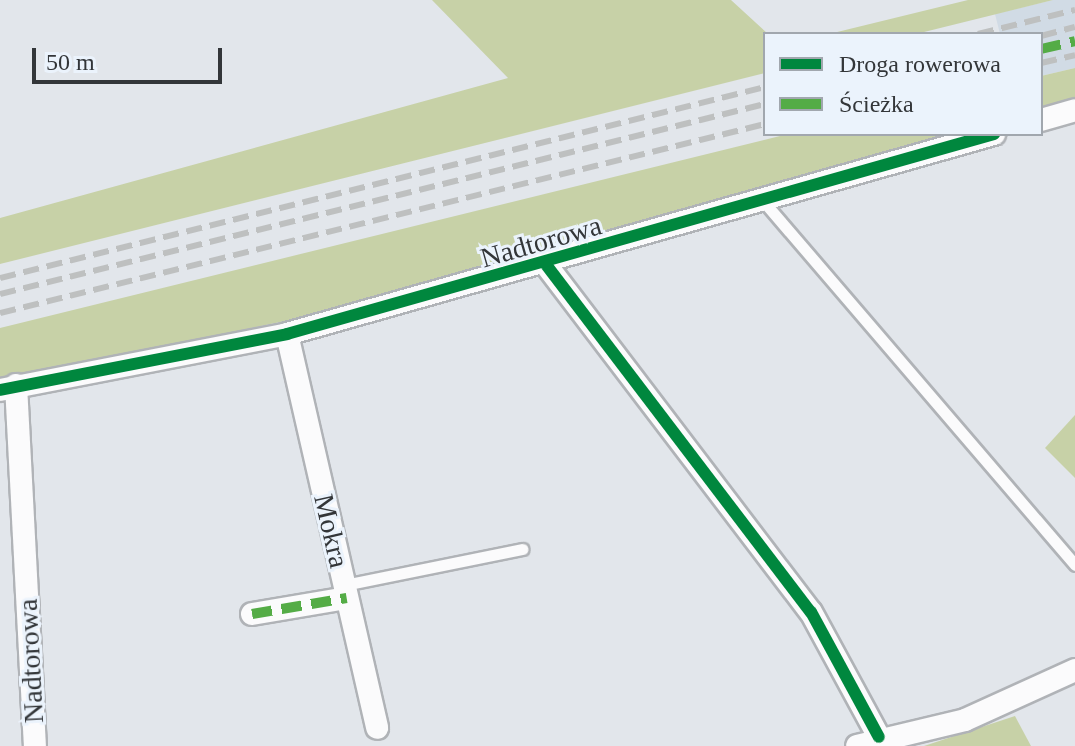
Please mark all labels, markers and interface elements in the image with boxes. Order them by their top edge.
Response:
scale bar [36,32,226,82]
legend [763,32,1043,136]
text: 50 m [46,49,95,75]
text: Droga rowerowa [839,51,1001,77]
text: Ścieżka [839,91,914,117]
street label: Nadtorowa [477,209,605,275]
street label: Mokra [306,491,356,571]
street label: Nadtorowa [11,598,51,724]

